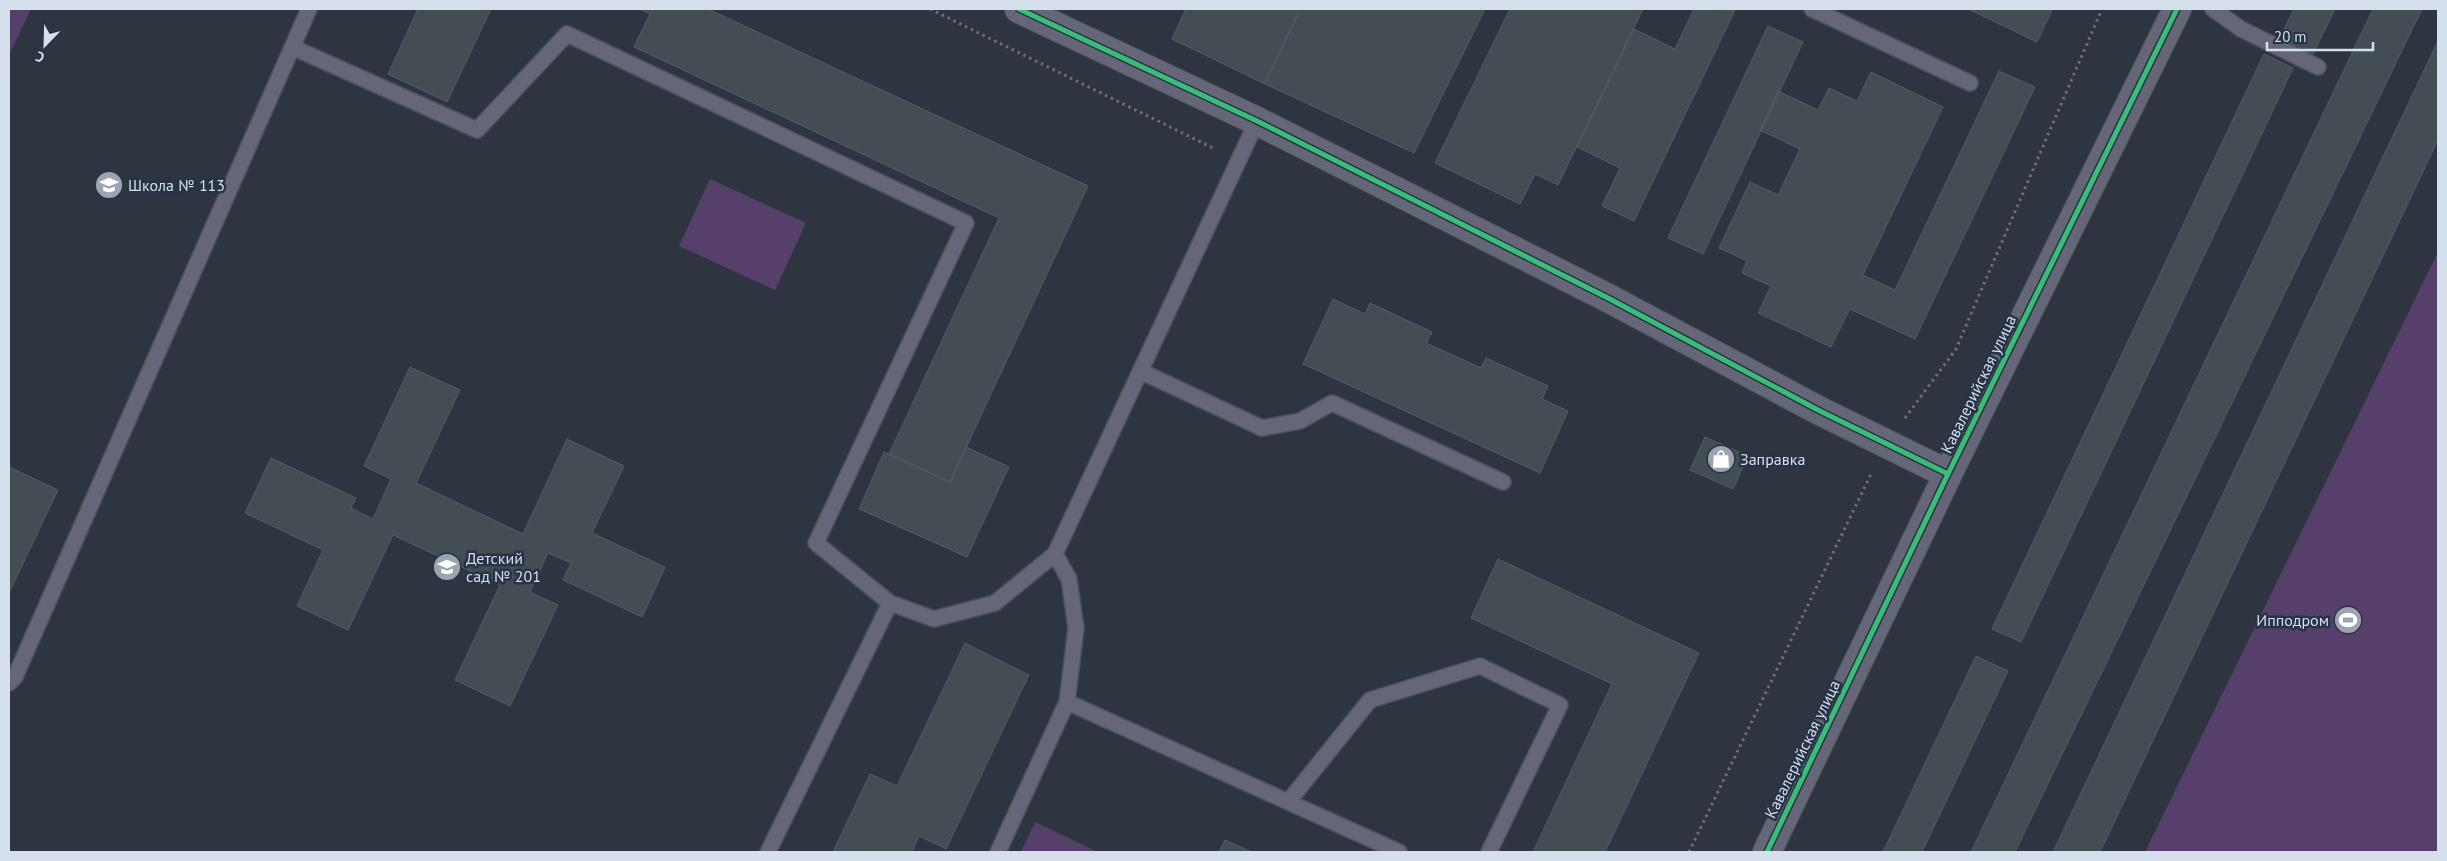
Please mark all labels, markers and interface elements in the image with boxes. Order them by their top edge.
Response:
north arrow [20,20,70,70]
scale bar [2267,20,2373,52]
text: 20 m [2274,27,2307,46]
text: С [33,47,47,67]
school or university icon: Школа № 113 [94,170,124,200]
place label: Школа № 113 [128,175,225,195]
street label: Кавалерийская улица [1936,312,2020,456]
shop icon: Заправка [1706,444,1736,474]
place label: Заправка [1740,449,1805,469]
place label: Детский сад № 201 [466,548,541,586]
school or university icon: Детский сад № 201 [432,552,462,582]
sports icon: Ипподром [2333,605,2363,635]
place label: Ипподром [2256,610,2329,630]
street label: Кавалерийская улица [1760,677,1844,821]

